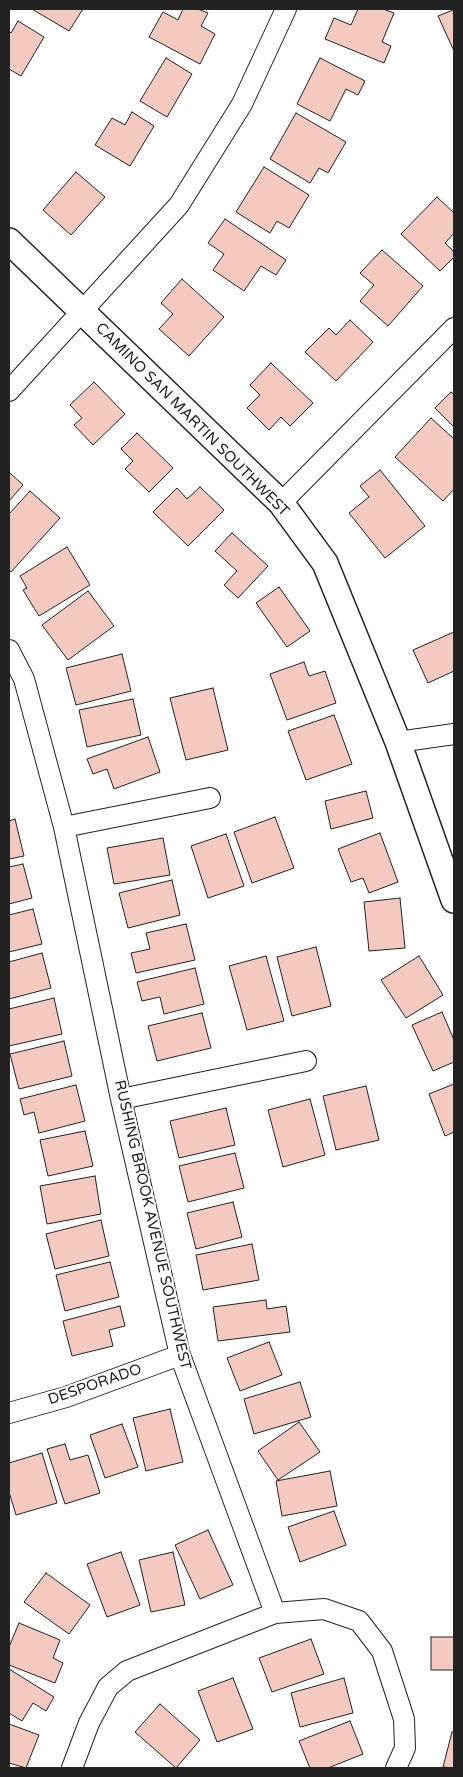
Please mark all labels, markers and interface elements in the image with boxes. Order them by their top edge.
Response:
street label: CAMINO SAN MARTIN SOUTHWEST [91,319,293,521]
street label: RUSHING BROOK AVENUE SOUTHWEST [110,1078,194,1372]
street label: DESPORADO [46,1361,144,1409]

